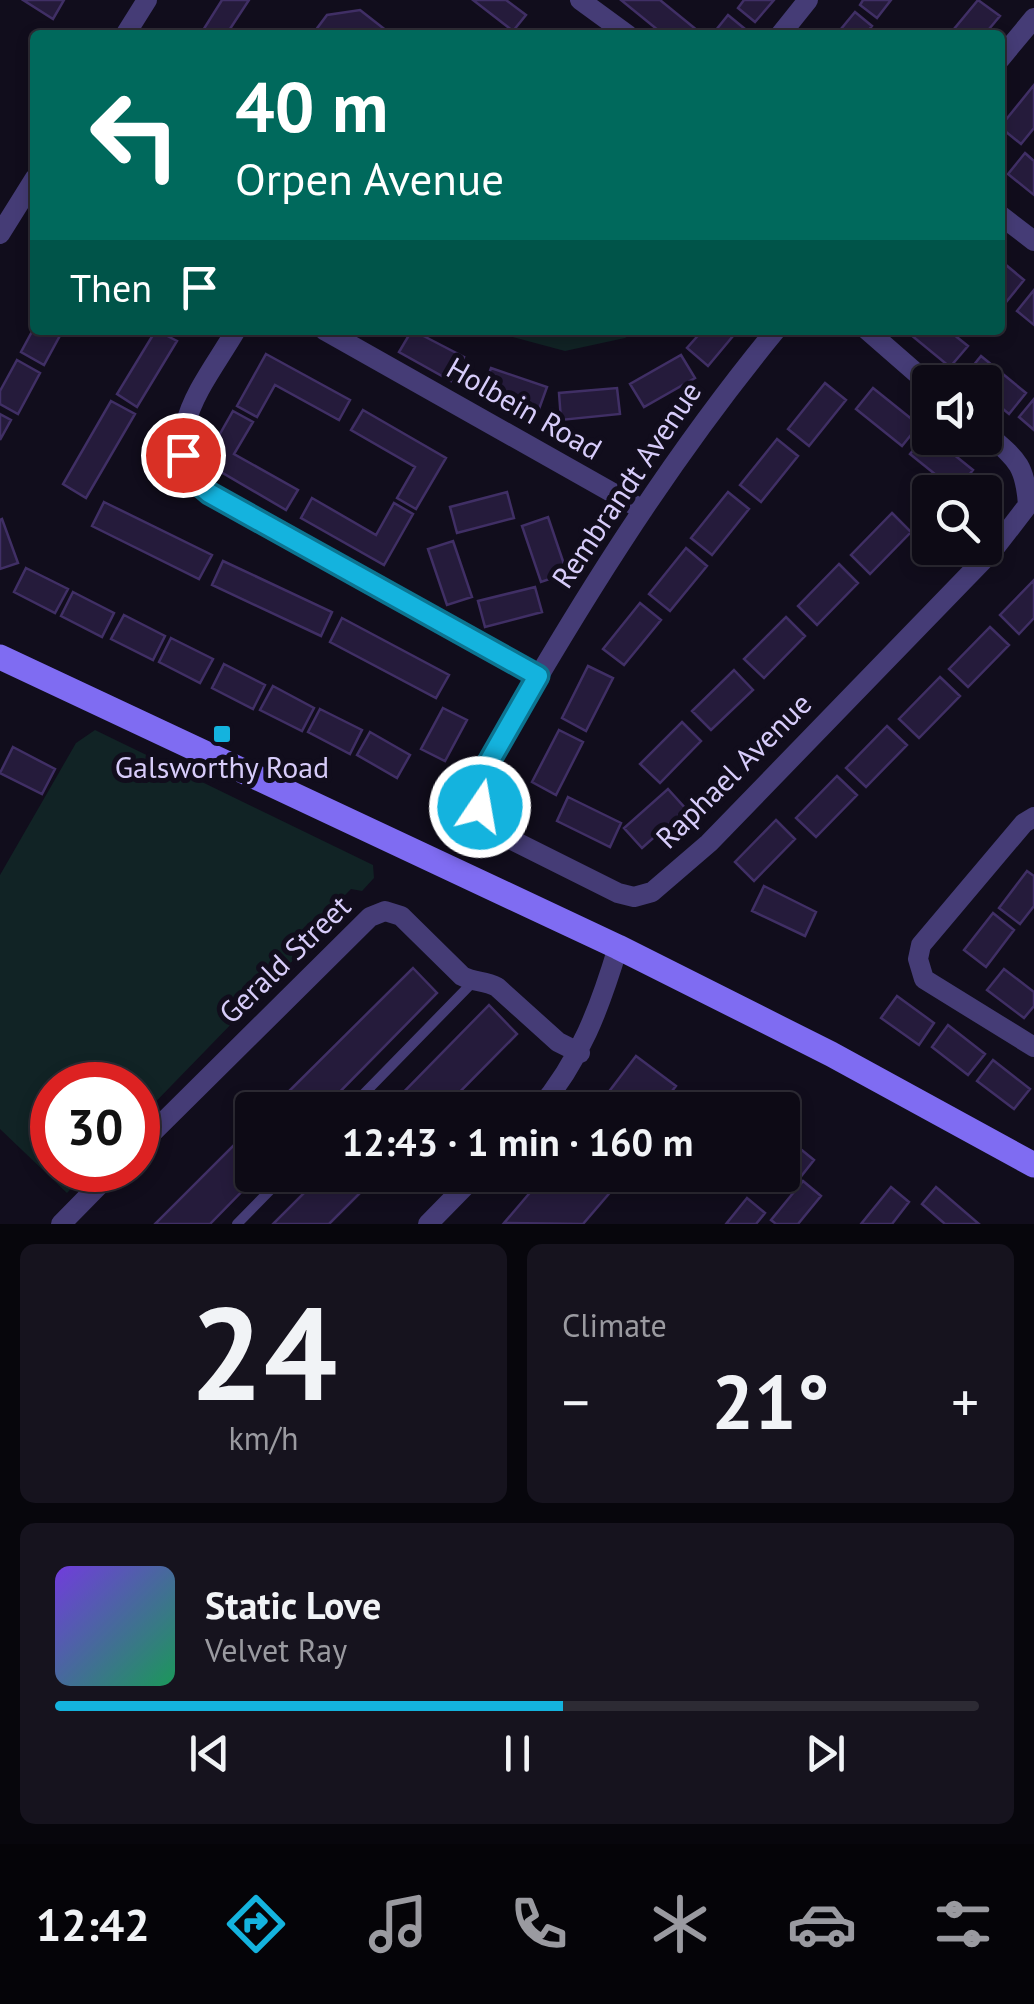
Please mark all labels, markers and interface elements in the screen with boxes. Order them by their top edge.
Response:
text: 40 m [235,61,388,151]
icon: left [70,70,200,200]
text: Orpen Avenue [235,149,504,207]
icon: arrive [172,260,227,315]
text: Then [70,263,152,312]
street label: Holbein Road [440,348,609,468]
map controls [912,365,1002,565]
button: sound [912,365,1002,455]
street label: Rembrandt Avenue [542,373,709,595]
pin [141,413,226,498]
icon: arrive [156,428,211,483]
button: search [912,475,1002,565]
street label: Raphael Avenue [647,684,819,856]
marker: Galsworthy Road [211,723,233,745]
place label: Galsworthy Road [115,747,329,786]
position arrow [428,755,532,859]
street label: Gerald Street [210,886,358,1031]
speed limit sign: 30 [30,1062,160,1192]
text: 12:43 · 1 min · 160 m [342,1117,693,1166]
text: 24 [190,1268,337,1436]
text: Climate [562,1304,667,1346]
text: 21° [712,1353,829,1450]
text: − [562,1366,590,1437]
text: + [951,1366,979,1437]
text: km/h [228,1417,299,1459]
text: Static Love [205,1580,381,1629]
text: Velvet Ray [205,1629,347,1671]
icon: previous [182,1726,237,1781]
icon: pause [490,1726,545,1781]
icon: next [798,1726,853,1781]
icon: directions [221,1889,291,1959]
icon: music [363,1889,433,1959]
icon: phone [504,1889,574,1959]
icon: climate [645,1889,715,1959]
icon: car [787,1889,857,1959]
icon: filters [928,1889,998,1959]
text: 12:42 [36,1895,150,1953]

